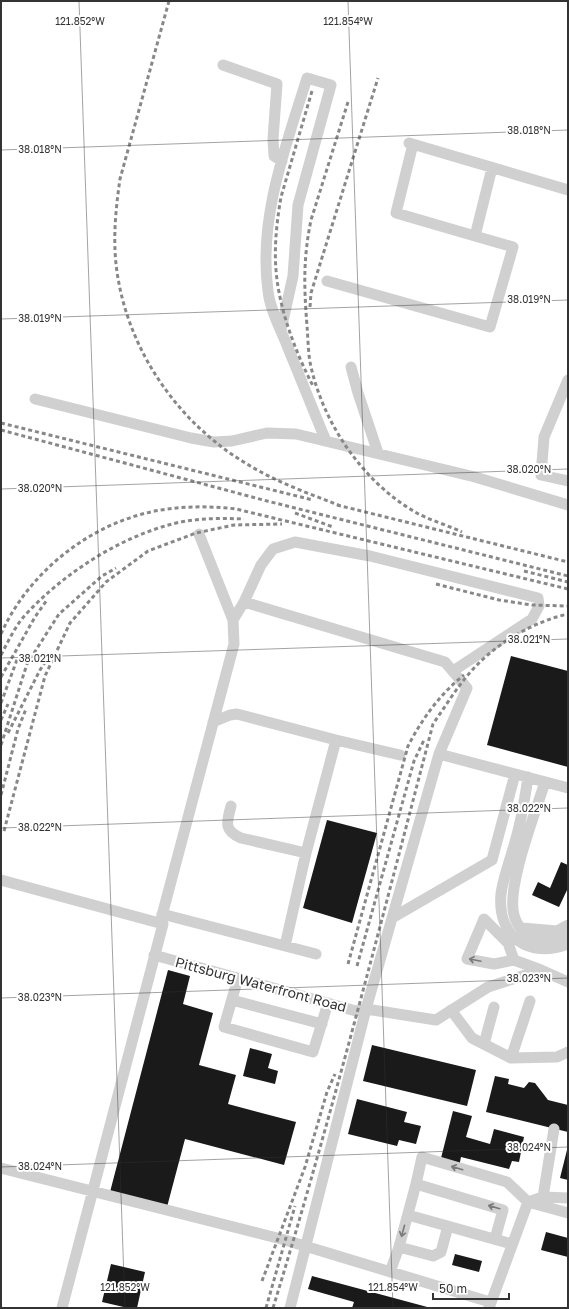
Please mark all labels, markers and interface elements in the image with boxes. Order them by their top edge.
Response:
text: 121.852°W [55,15,105,27]
text: 121.854°W [323,15,373,27]
text: 38.018°N [507,124,551,136]
text: 38.018°N [18,143,62,155]
text: 38.019°N [507,293,551,305]
text: 38.019°N [18,312,62,324]
text: 38.020°N [507,463,551,475]
text: 38.020°N [18,482,62,494]
text: 38.021°N [508,633,550,645]
text: 38.021°N [19,652,61,664]
text: 38.022°N [507,802,551,814]
text: 38.022°N [18,821,62,833]
street label: Pittsburg Waterfront Road [173,953,349,1015]
one-way arrow [469,956,482,964]
text: 38.023°N [507,972,551,984]
text: 38.023°N [18,991,62,1003]
text: 38.024°N [507,1141,551,1153]
text: 38.024°N [18,1160,62,1172]
one-way arrow [450,1163,463,1171]
one-way arrow [488,1203,501,1210]
one-way arrow [399,1224,407,1237]
scale bar [433,1275,509,1301]
text: 121.852°W [100,1281,150,1293]
text: 121.854°W [368,1281,418,1293]
text: 50 m [439,1281,467,1296]

